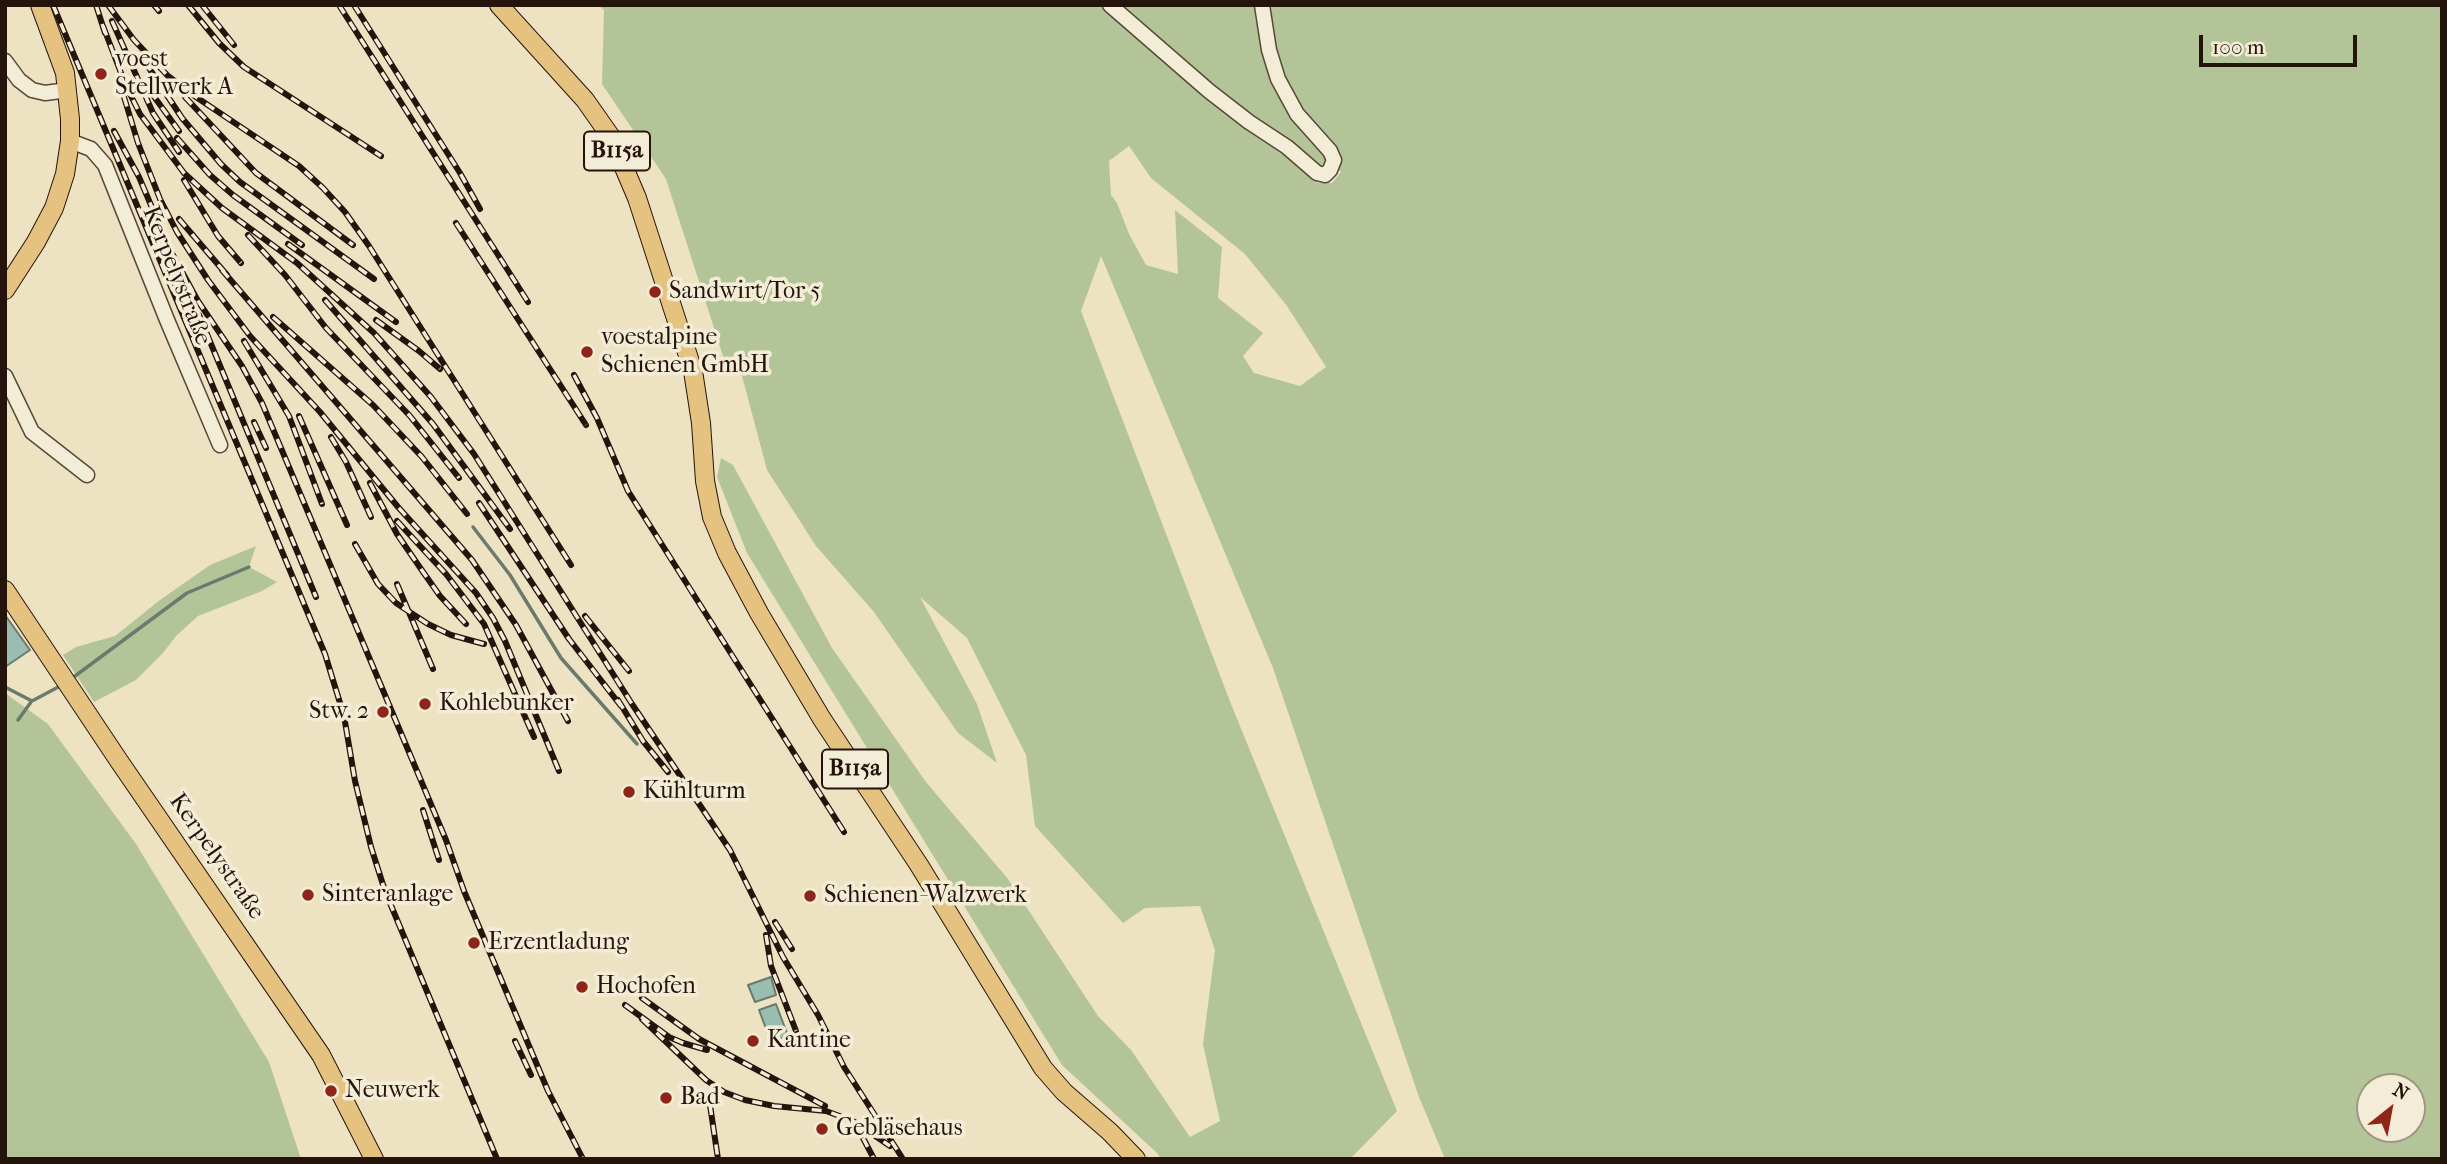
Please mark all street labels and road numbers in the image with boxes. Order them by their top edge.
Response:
road number: B115a [584,132,650,170]
street label: Kerpelystraße [135,202,217,350]
road number: B115a [822,750,888,789]
street label: Kerpelystraße [162,788,270,926]

